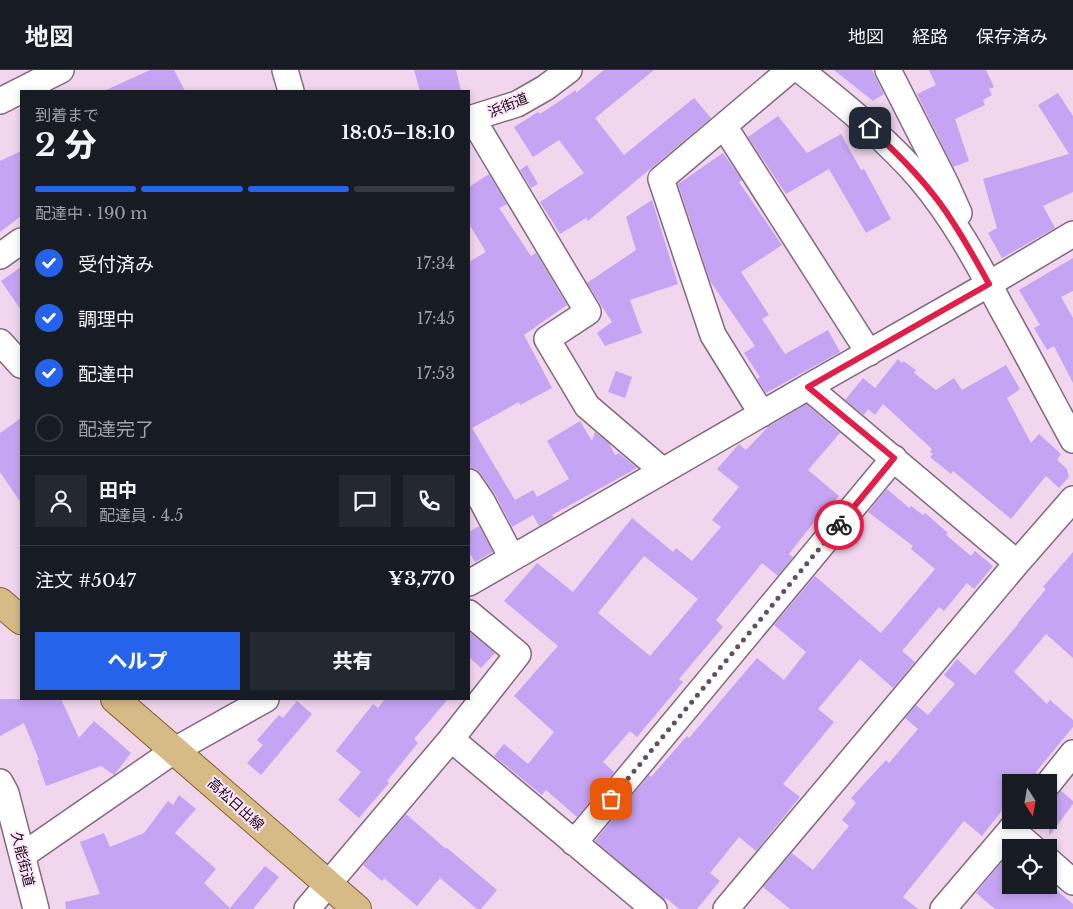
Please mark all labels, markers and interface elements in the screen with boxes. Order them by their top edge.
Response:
text: 地図 [25,22,73,51]
text: 地図 [848,26,884,48]
text: 経路 [912,26,948,48]
text: 保存済み [976,26,1048,48]
street label: 浜街道 [485,89,531,121]
text: 到着まで [35,105,99,125]
pin [849,107,891,149]
icon: home [856,114,884,142]
text: 18:05–18:10 [341,121,455,144]
text: 2 分 [35,125,96,165]
text: 配達中 · 190 m [35,203,147,223]
icon: check [35,249,63,277]
text: 受付済み [78,253,154,276]
text: 17:34 [416,253,455,273]
icon: check [35,304,63,332]
text: 調理中 [78,308,135,331]
text: 17:45 [417,308,455,328]
icon: check [35,359,63,387]
text: 配達中 [78,363,135,386]
text: 17:53 [416,363,455,383]
text: 配達完了 [78,418,154,441]
button: person [35,475,87,527]
button: chat [339,475,391,527]
button: phone [403,475,455,527]
text: 田中 [99,479,137,502]
courier [814,500,864,550]
text: 配達員 · 4.5 [99,505,183,525]
icon: bike [825,511,853,539]
text: ¥3,770 [388,567,455,590]
text: 注文 #5047 [35,569,136,592]
button: ヘルプ [35,632,240,690]
button: 共有 [250,632,455,690]
street label: 高松日出線 [204,774,268,834]
north arrow [1002,774,1058,829]
map controls [1002,774,1057,894]
pin [590,778,632,820]
icon: bag [597,785,625,813]
street label: 久能街道 [7,830,39,888]
button: locate [1002,839,1057,894]

